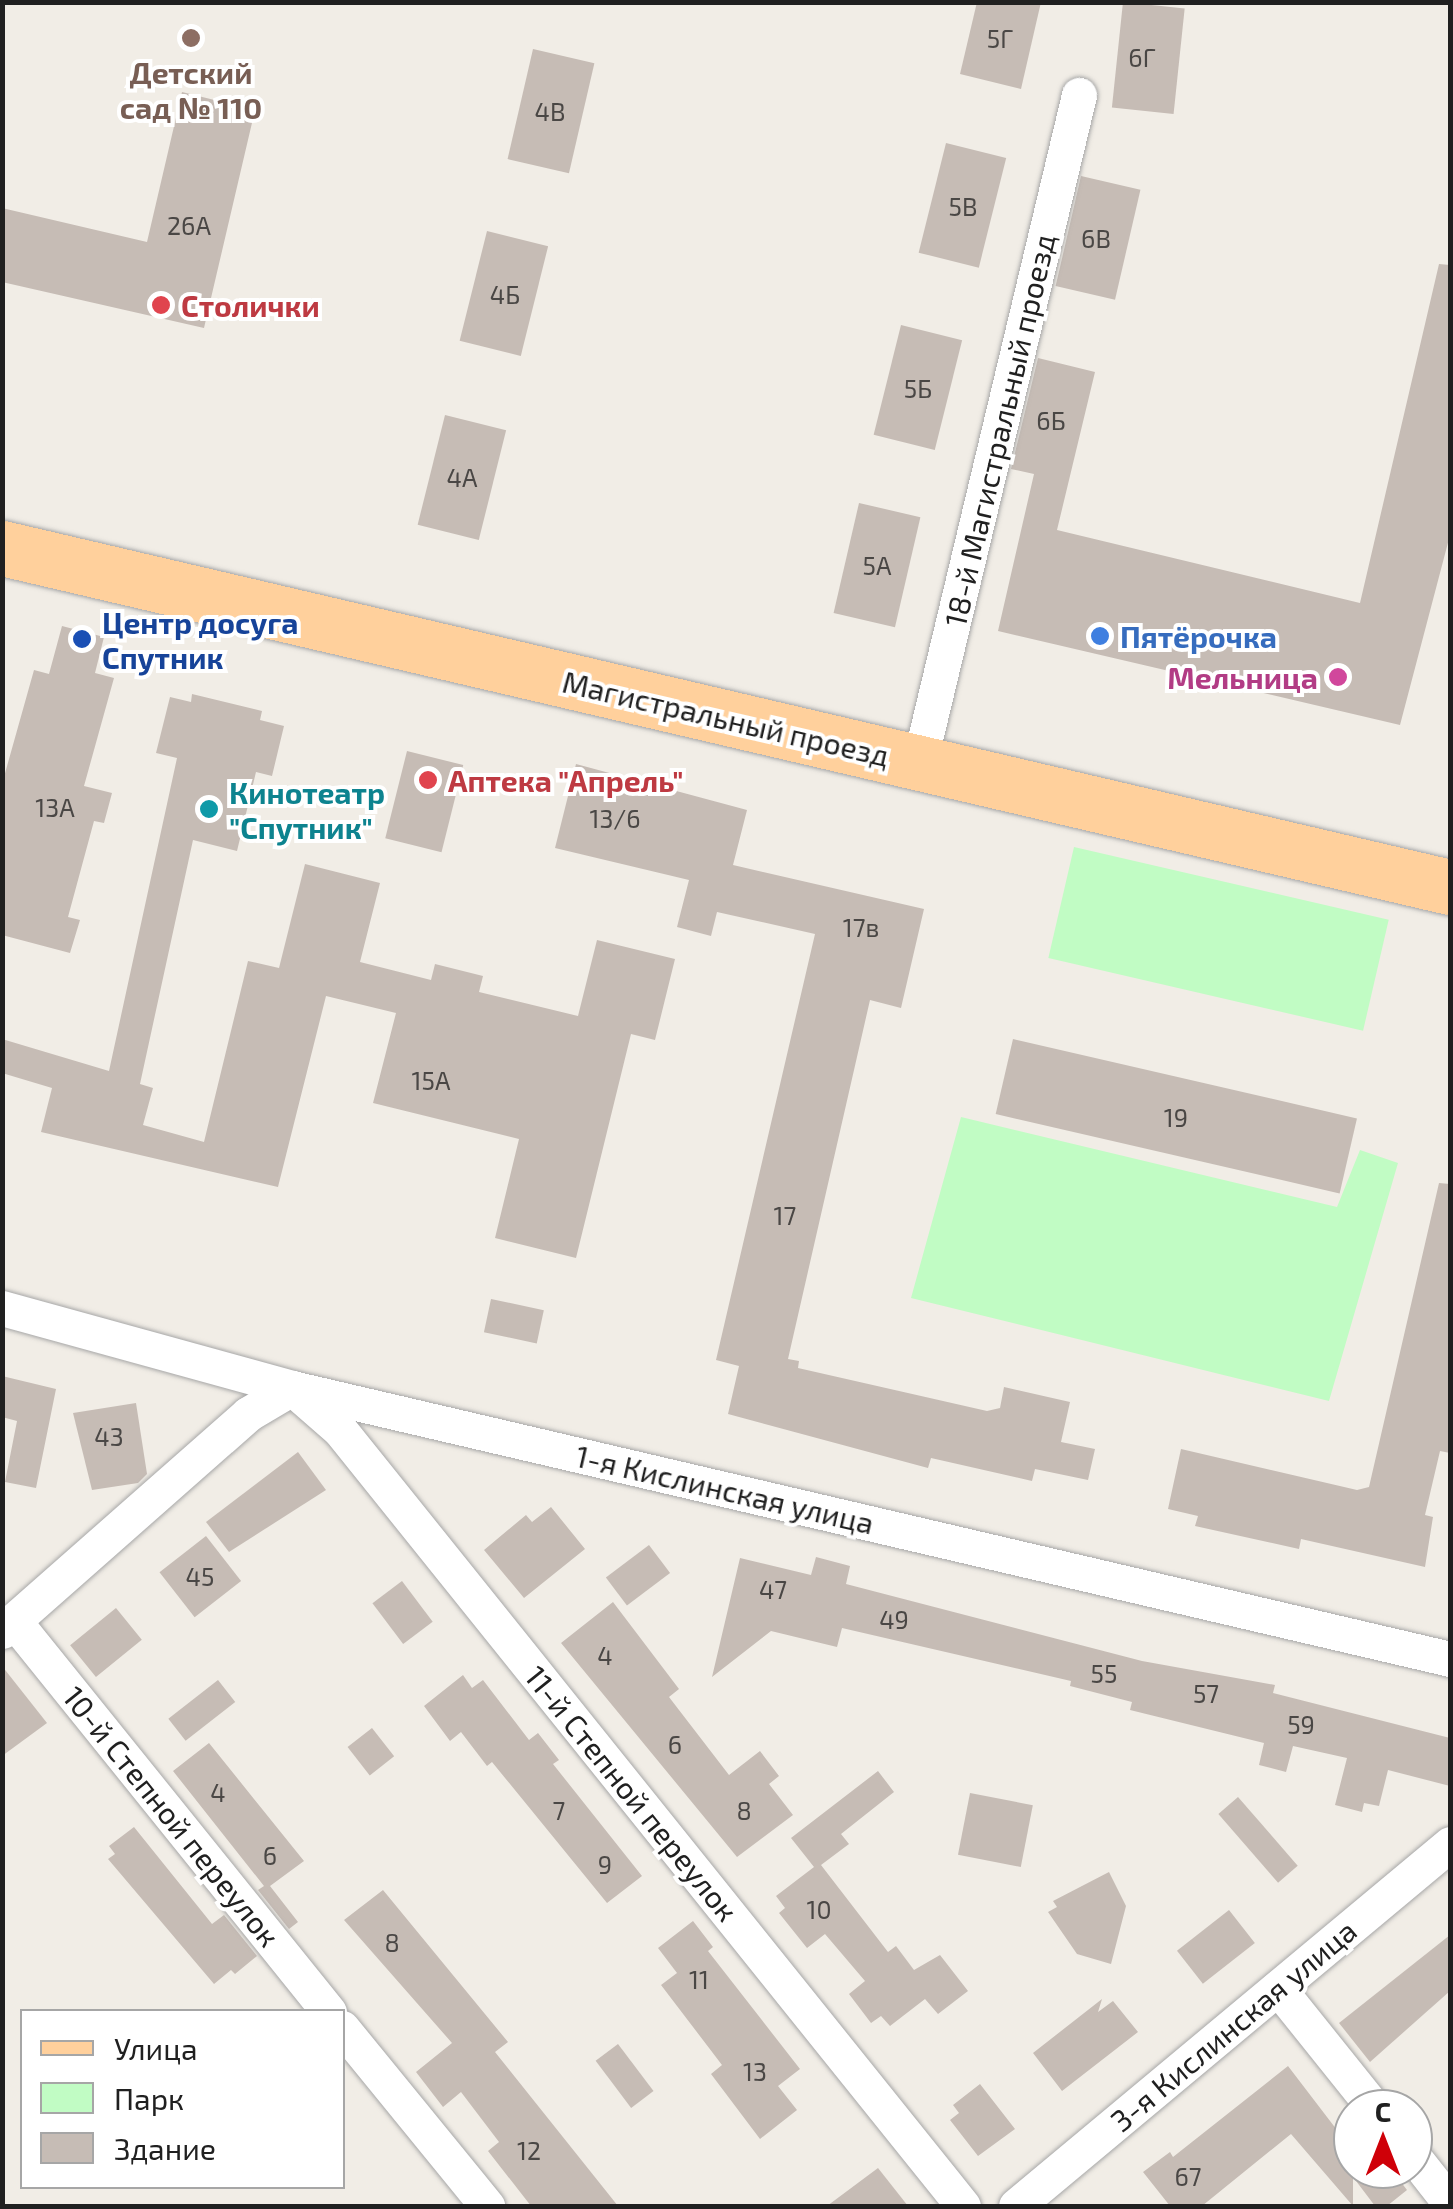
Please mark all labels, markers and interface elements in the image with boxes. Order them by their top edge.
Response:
house number: 5Г [987,23,1013,53]
marker: Детский сад № 110 [180,27,202,49]
house number: 6Г [1128,42,1156,72]
place label: Детский сад № 110 [120,54,262,124]
house number: 4В [535,96,565,126]
house number: 5В [949,191,977,221]
house number: 26А [167,210,211,240]
house number: 6В [1081,223,1111,253]
street label: 18-й Магистральный проезд [936,230,1062,630]
house number: 4Б [490,279,520,309]
place label: Столички [181,287,320,323]
marker: Столички [150,294,172,316]
house number: 5Б [904,373,932,403]
house number: 6Б [1036,405,1066,435]
house number: 4А [447,462,477,492]
house number: 5А [863,550,891,580]
place label: Центр досуга Спутник [102,604,298,674]
place label: Пятёрочка [1120,618,1277,654]
marker: Пятёрочка [1089,625,1111,647]
marker: Центр досуга Спутник [71,628,93,650]
place label: Мельница [1167,659,1318,695]
street label: Магистральный проезд [559,663,893,773]
marker: Мельница [1327,666,1349,688]
place label: Аптека "Апрель" [448,762,684,798]
marker: Аптека "Апрель" [417,769,439,791]
place label: Кинотеатр "Спутник" [229,774,385,844]
house number: 13А [35,792,75,822]
marker: Кинотеатр "Спутник" [198,798,220,820]
house number: 13/6 [589,803,641,833]
house number: 17в [843,912,879,942]
house number: 15А [412,1065,450,1095]
house number: 19 [1164,1102,1188,1132]
house number: 17 [774,1200,796,1230]
house number: 43 [94,1421,124,1451]
street label: 1-я Кислинская улица [572,1437,878,1541]
house number: 45 [186,1561,214,1591]
house number: 47 [759,1574,787,1604]
house number: 49 [879,1604,909,1634]
house number: 4 [597,1640,613,1670]
street label: 11-й Степной переулок [518,1658,746,1928]
house number: 55 [1091,1658,1117,1688]
house number: 57 [1193,1678,1219,1708]
street label: 10-й Степной переулок [56,1679,288,1953]
house number: 59 [1287,1709,1315,1739]
house number: 6 [668,1729,682,1759]
house number: 4 [210,1777,226,1807]
house number: 7 [553,1795,565,1825]
house number: 8 [736,1795,752,1825]
house number: 6 [263,1840,277,1870]
house number: 9 [598,1849,612,1879]
house number: 10 [806,1894,832,1924]
street label: 3-я Кислинская улица [1103,1912,1363,2138]
house number: 8 [384,1927,400,1957]
house number: 11 [689,1964,709,1994]
legend [20,2009,345,2189]
text: Улица [114,2030,198,2066]
house number: 13 [743,2056,767,2086]
text: Парк [114,2080,184,2116]
north arrow [1333,2089,1433,2189]
text: С [1375,2094,1391,2128]
text: Здание [114,2130,216,2166]
house number: 12 [517,2135,541,2165]
house number: 67 [1174,2161,1202,2191]

